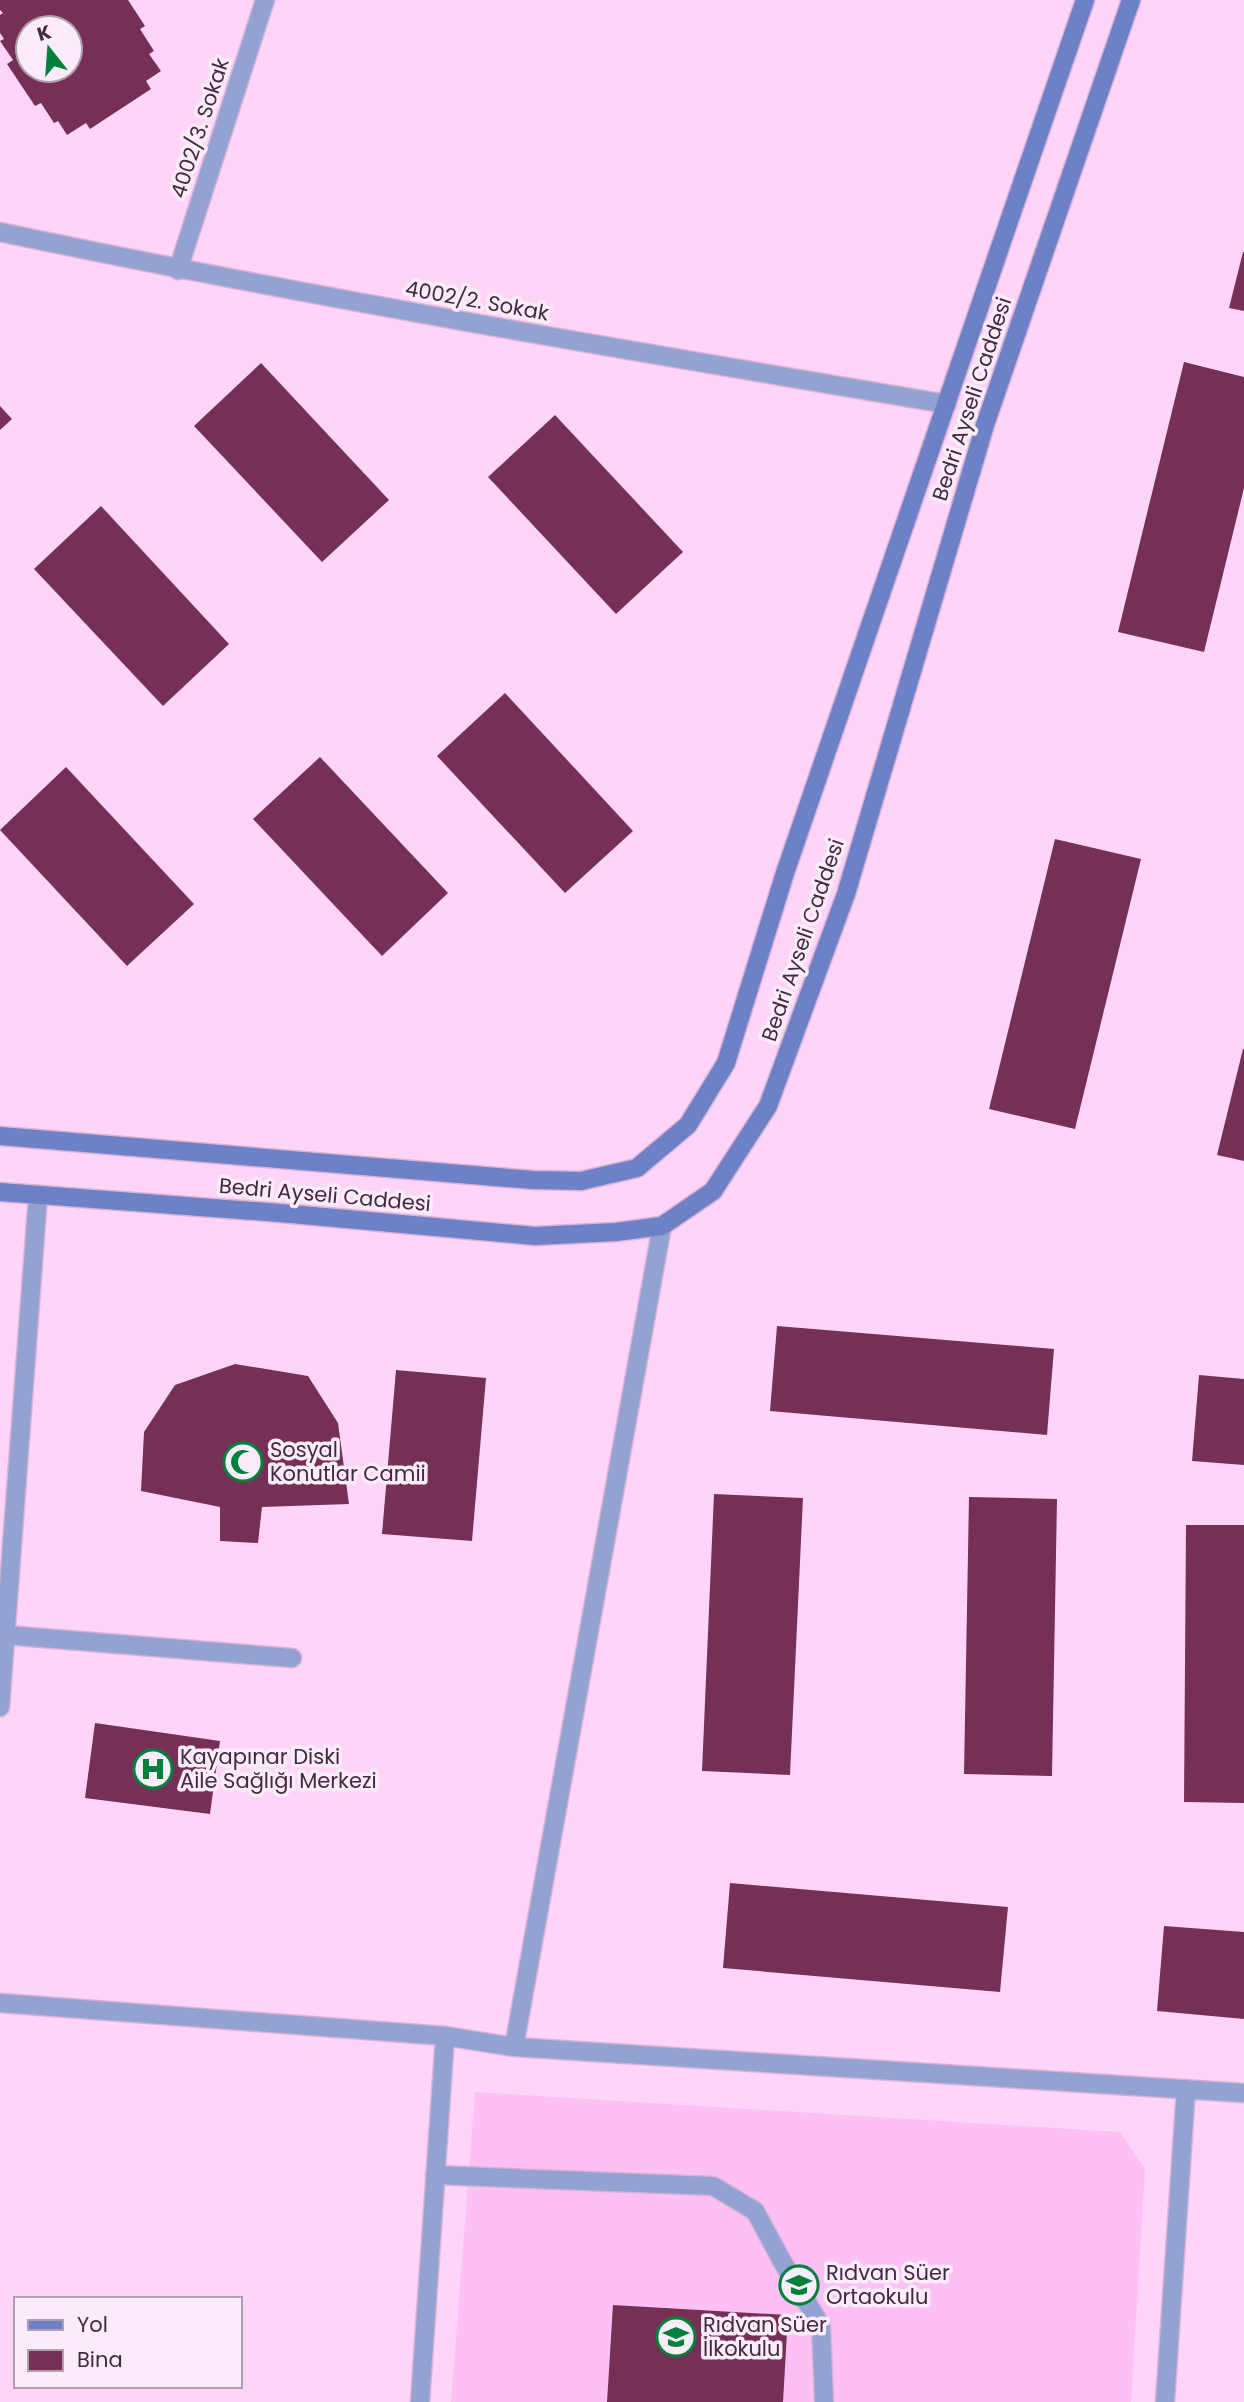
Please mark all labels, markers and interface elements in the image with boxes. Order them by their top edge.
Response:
north arrow [14,14,84,84]
text: K [34,18,54,48]
street label: 4002/3. Sokak [163,54,236,202]
street label: 4002/2. Sokak [403,274,551,327]
street label: Bedri Ayseli Caddesi [925,293,1018,504]
street label: Bedri Ayseli Caddesi [754,835,851,1045]
street label: Bedri Ayseli Caddesi [218,1171,432,1218]
place label: Sosyal Konutlar Camii [270,1435,426,1488]
mosque icon: Sosyal Konutlar Camii [222,1441,264,1483]
place label: Kayapınar Diski Aile Sağlığı Merkezi [180,1742,377,1795]
hospital icon: Kayapınar Diski Aile Sağlığı Merkezi [132,1748,174,1790]
place label: Rıdvan Süer Ortaokulu [826,2258,950,2311]
school or university icon: Rıdvan Süer Ortaokulu [778,2264,820,2306]
legend [14,2297,242,2388]
text: Yol [77,2310,108,2339]
place label: Rıdvan Süer İlkokulu [703,2310,827,2363]
school or university icon: Rıdvan Süer İlkokulu [655,2316,697,2358]
text: Bina [77,2345,123,2374]

